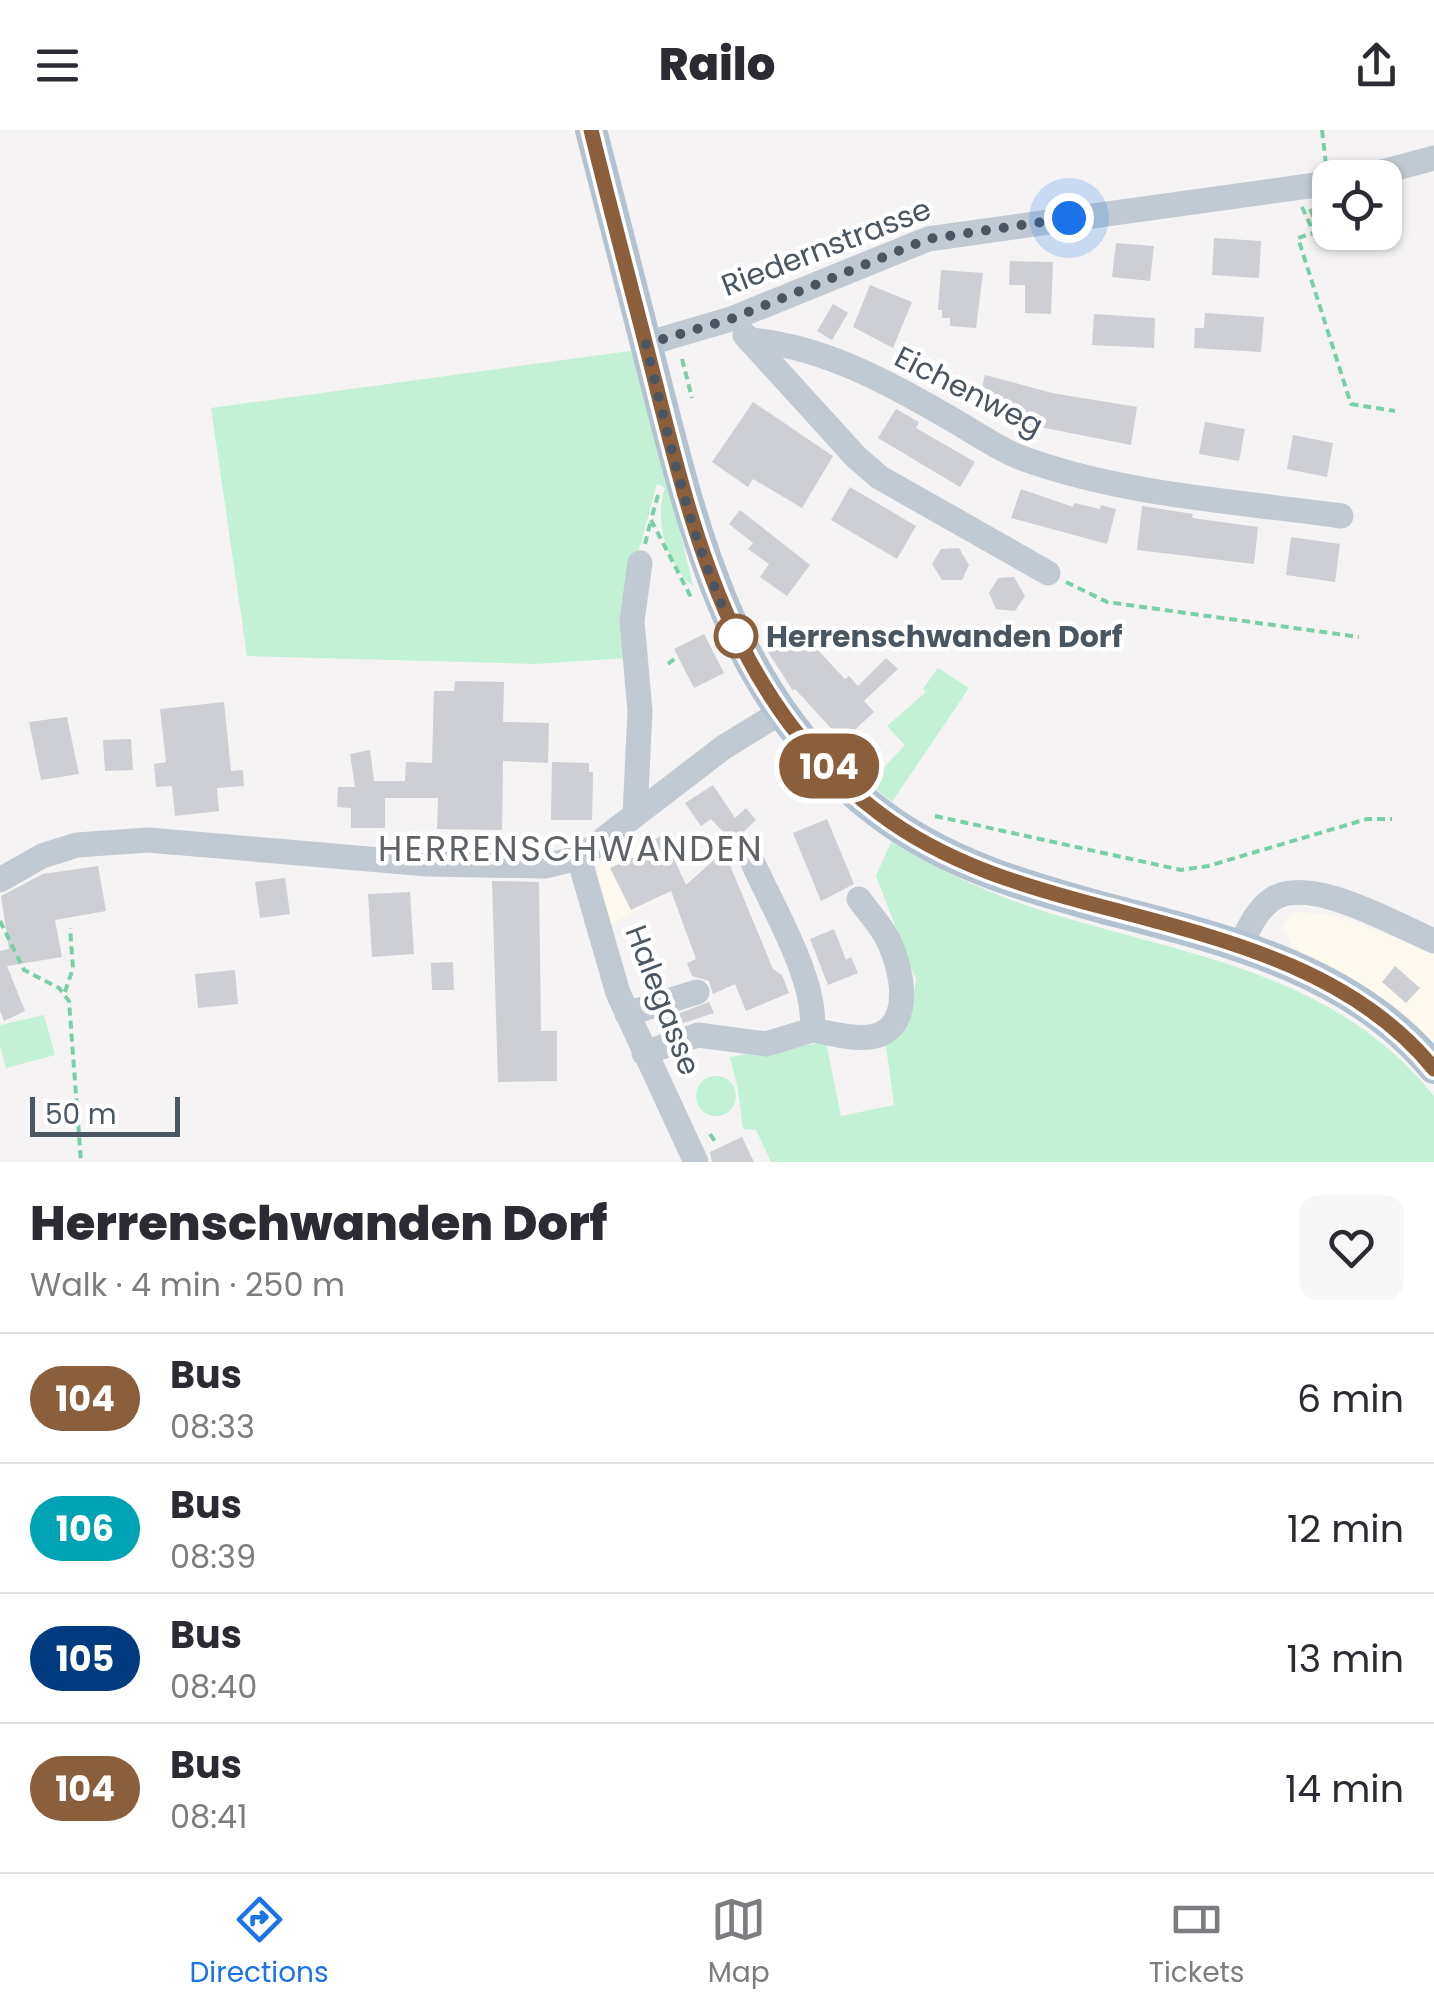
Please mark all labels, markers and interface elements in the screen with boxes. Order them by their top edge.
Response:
text: Railo [659,33,775,96]
icon: menu [30,38,85,93]
icon: share [1349,38,1404,93]
map controls [1312,160,1402,250]
button: locate [1312,160,1402,250]
street label: Riedernstrasse [715,187,937,307]
your location [1044,193,1094,243]
street label: Eichenweg [887,335,1051,447]
marker: Herrenschwanden Dorf [715,615,757,657]
place label: Herrenschwanden Dorf [766,615,1123,658]
line badge: 104 [772,734,886,798]
text: 104 [799,742,859,791]
district label: HERRENSCHWANDEN [378,824,764,873]
street label: Halegasse [615,919,711,1081]
scale bar [30,1092,180,1136]
text: 50 m [45,1095,116,1134]
text: Herrenschwanden Dorf [30,1190,608,1257]
button: heart [1299,1195,1404,1300]
text: Walk · 4 min · 250 m [30,1262,345,1307]
text: Bus [170,1348,242,1401]
text: 6 min [1297,1372,1404,1425]
text: 104 [55,1374,115,1423]
text: 08:33 [170,1404,255,1449]
text: Bus [170,1478,242,1531]
text: 12 min [1287,1502,1404,1555]
text: 106 [56,1504,114,1553]
text: 08:39 [170,1534,256,1579]
text: Bus [170,1608,242,1661]
text: 13 min [1287,1632,1404,1685]
text: 105 [56,1634,114,1683]
text: 08:40 [170,1664,257,1709]
text: Bus [170,1738,242,1791]
text: 14 min [1285,1762,1404,1815]
text: 104 [55,1764,115,1813]
text: 08:41 [170,1794,247,1839]
tab: Directions [190,1892,329,1994]
tab: Map [708,1892,770,1994]
tab: Tickets [1149,1892,1244,1994]

